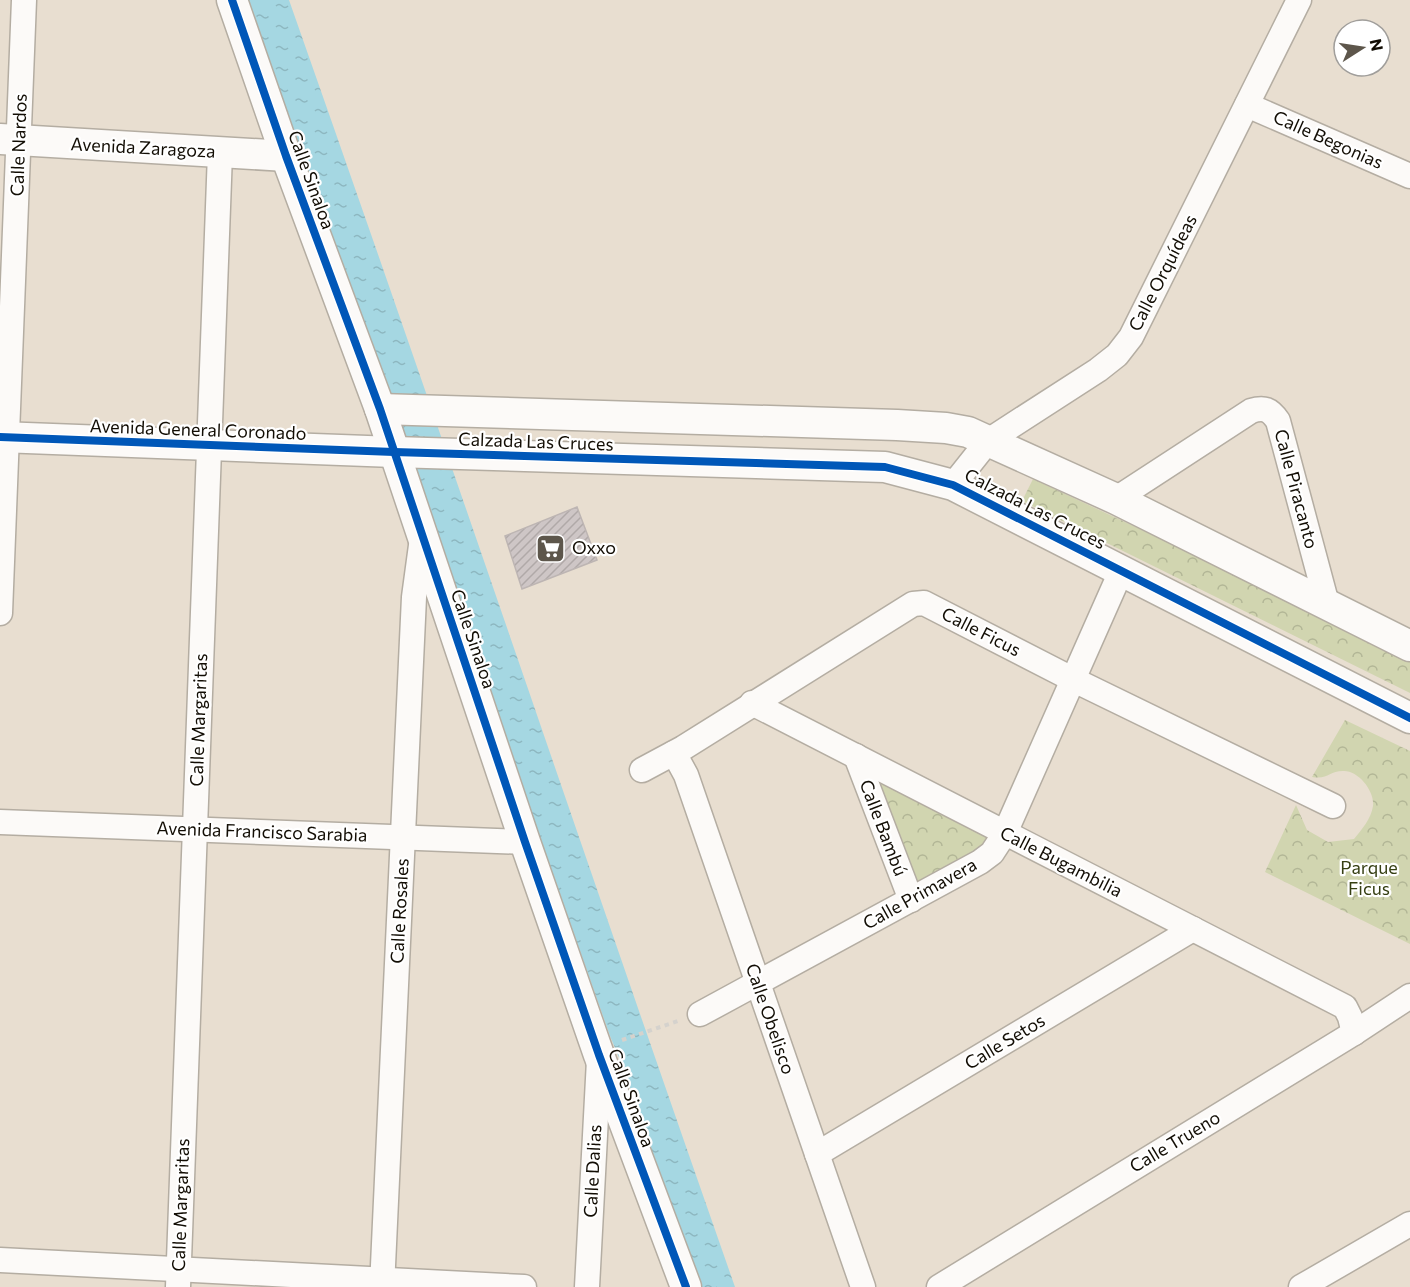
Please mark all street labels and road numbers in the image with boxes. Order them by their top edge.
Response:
street label: Calle Nardos [5,93,31,197]
street label: Calle Begonias [1270,105,1387,173]
street label: Calle Sinaloa [284,127,340,232]
street label: Avenida Zaragoza [70,132,216,162]
street label: Calle Orquídeas [1123,210,1201,335]
street label: Avenida General Coronado [89,414,307,444]
street label: Calzada Las Cruces [458,427,614,455]
street label: Calle Piracanto [1270,427,1323,551]
street label: Calzada Las Cruces [961,463,1110,553]
street label: Calle Sinaloa [447,586,501,691]
street label: Calle Ficus [938,602,1025,660]
street label: Calle Margaritas [185,653,211,787]
street label: Calle Bambú [856,776,912,879]
street label: Avenida Francisco Sarabia [156,816,368,846]
street label: Calle Bugambilia [997,821,1126,901]
street label: Calle Primavera [859,853,980,933]
street label: Calle Rosales [385,858,413,964]
street label: Calle Obelisco [742,960,800,1077]
street label: Calle Setos [960,1009,1049,1074]
street label: Calle Sinaloa [604,1045,660,1150]
street label: Calle Trueno [1125,1106,1224,1177]
street label: Calle Dalias [579,1124,605,1218]
street label: Calle Margaritas [167,1138,193,1272]

